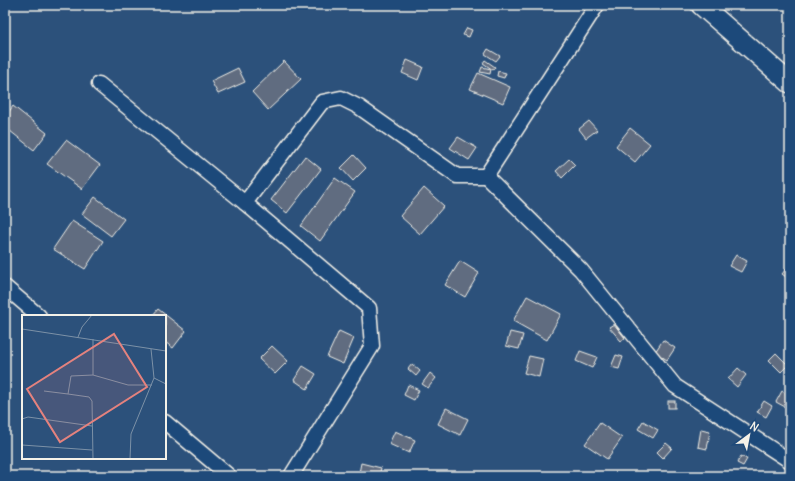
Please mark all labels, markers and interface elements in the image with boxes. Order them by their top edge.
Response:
inset map [22,315,166,459]
north arrow [729,415,769,455]
text: N [747,419,761,434]

